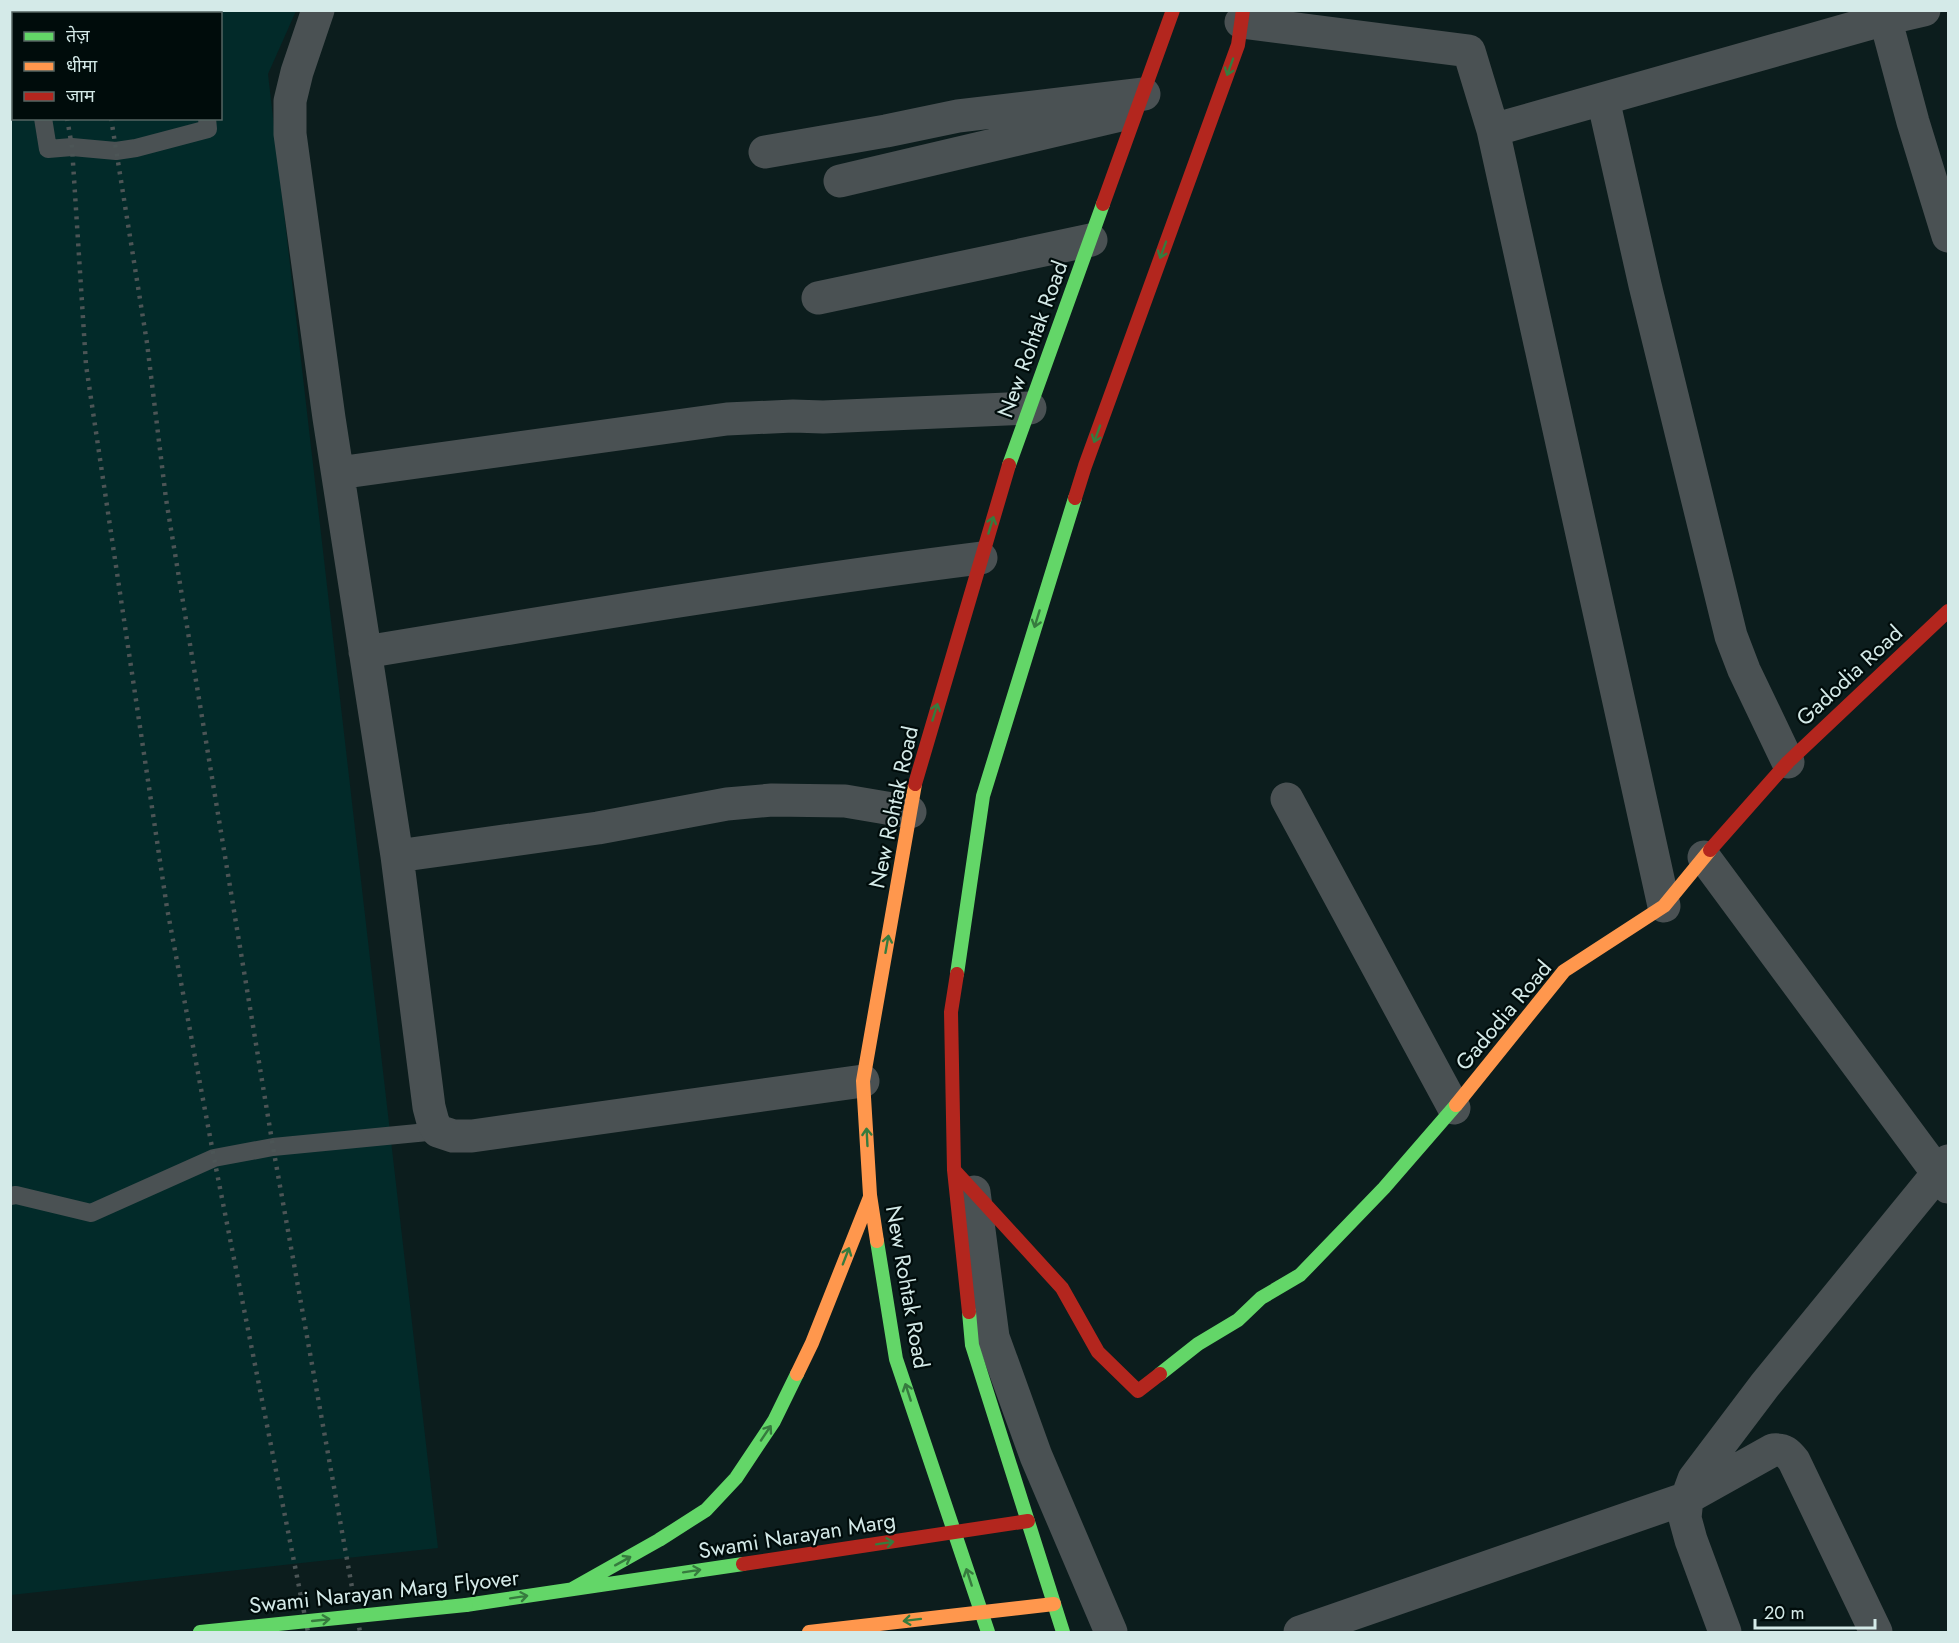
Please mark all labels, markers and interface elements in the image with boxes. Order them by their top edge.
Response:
legend [12,12,222,120]
text: तेज़ [66,23,90,49]
text: धीमा [66,53,97,79]
one-way arrow [1223,57,1234,76]
text: जाम [66,83,96,109]
one-way arrow [1157,241,1168,259]
street label: New Rohtak Road [989,256,1075,422]
one-way arrow [1090,424,1101,443]
one-way arrow [986,516,997,535]
one-way arrow [1031,610,1042,629]
street label: Gadodia Road [1789,617,1909,733]
one-way arrow [930,703,941,722]
street label: New Rohtak Road [860,723,926,891]
one-way arrow [882,935,893,954]
street label: Gadodia Road [1447,953,1559,1077]
one-way arrow [861,1127,872,1147]
street label: New Rohtak Road [878,1203,938,1371]
one-way arrow [842,1248,853,1266]
one-way arrow [901,1383,912,1402]
one-way arrow [759,1425,772,1442]
street label: Swami Narayan Marg [696,1504,898,1566]
one-way arrow [874,1537,894,1548]
one-way arrow [614,1555,631,1567]
street label: Swami Narayan Marg Flyover [247,1561,521,1621]
one-way arrow [681,1566,701,1577]
one-way arrow [963,1568,974,1587]
one-way arrow [509,1592,528,1603]
scale bar [1755,1592,1875,1630]
text: 20 m [1764,1600,1804,1626]
one-way arrow [311,1614,331,1625]
one-way arrow [903,1615,923,1626]

